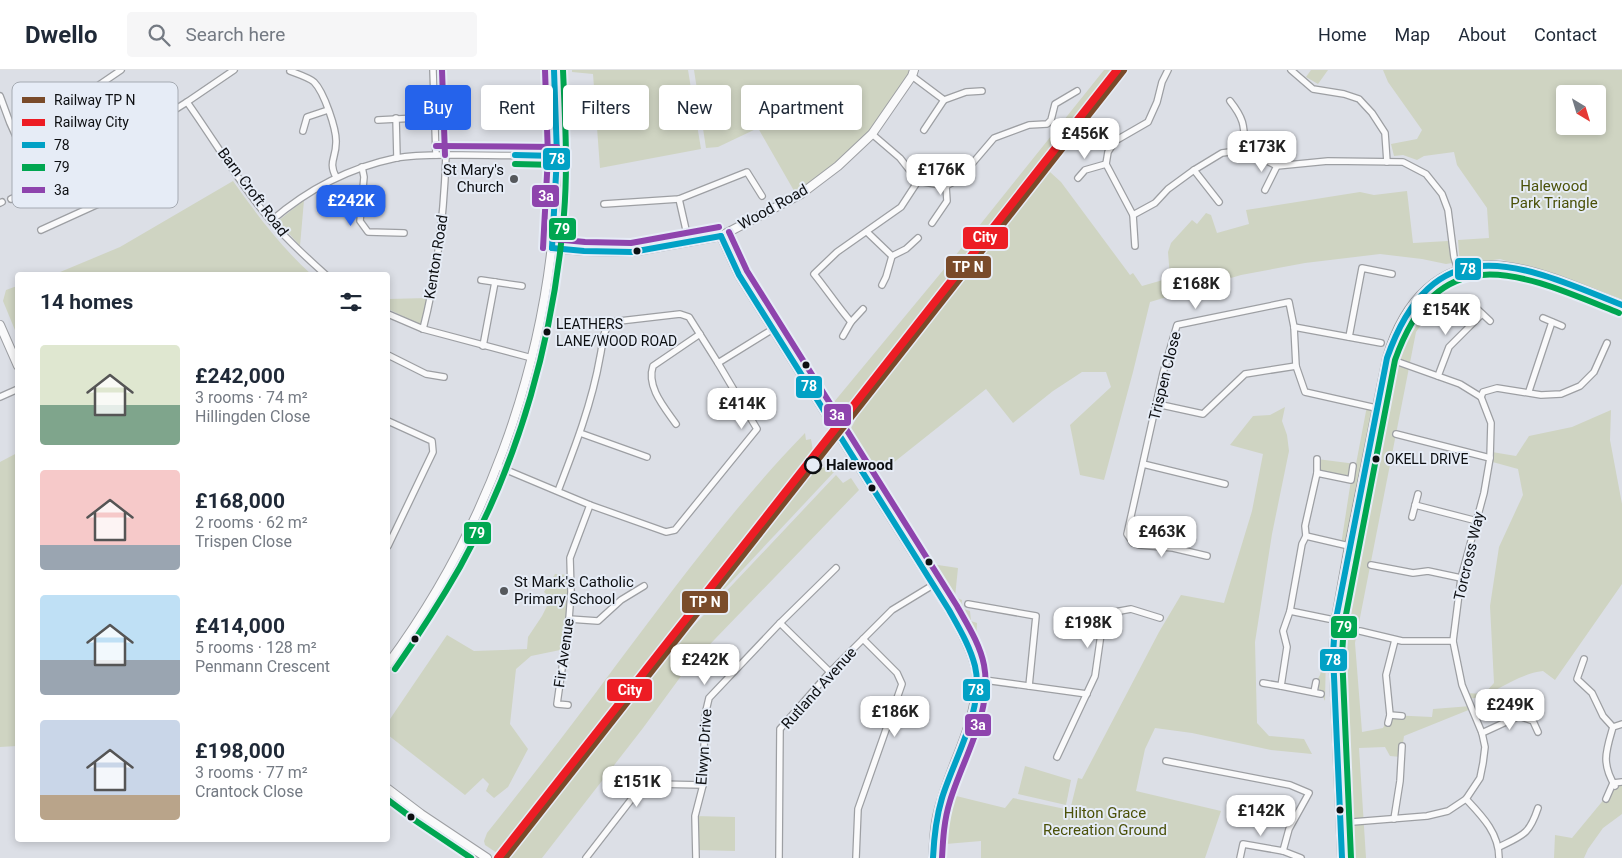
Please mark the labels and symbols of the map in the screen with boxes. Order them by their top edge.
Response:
legend [12,82,178,208]
north arrow [1556,85,1606,135]
text: Railway TP N [54,92,136,108]
text: Railway City [54,114,129,130]
pin: £456K [1050,118,1120,160]
pin: £173K [1227,131,1297,173]
text: 78 [54,137,70,153]
street label: Barn Croft Road [214,144,292,240]
line badge: 78 [542,147,571,171]
text: 78 [549,151,565,167]
pin: £176K [906,154,976,196]
text: 79 [54,159,70,175]
place label: St Mary's Church [443,161,504,196]
marker: St Mary's Church [508,173,520,185]
park label: Halewood Park Triangle [1510,177,1598,212]
street label: Wood Road [735,181,811,233]
text: 3a [54,182,69,198]
pin: £242K [316,184,386,227]
line badge: 3a [531,184,560,208]
text: 3a [538,188,554,204]
street label: Kenton Road [420,214,452,300]
line badge: 79 [548,217,577,241]
text: 79 [554,221,570,237]
line badge: City [962,226,1009,250]
text: City [973,229,998,245]
unlabelled marker [632,246,642,256]
line badge: TP N [945,255,992,279]
line badge: 78 [1454,257,1482,281]
text: TP N [952,259,984,275]
text: 78 [1460,261,1476,277]
pin: £168K [1161,268,1231,310]
pin: £154K [1411,294,1481,336]
place label: LEATHERS LANE/WOOD ROAD [556,316,677,349]
marker: LEATHERS LANE/WOOD ROAD [542,327,552,337]
street label: Trispen Close [1145,330,1185,422]
unlabelled marker [801,360,811,370]
line badge: 78 [795,375,823,399]
text: 78 [801,378,817,394]
pin: £414K [707,388,777,430]
line badge: 3a [823,403,852,427]
text: 3a [829,407,845,423]
place label: OKELL DRIVE [1385,451,1468,467]
marker: OKELL DRIVE [1371,454,1381,464]
marker: Halewood [804,456,822,474]
place label: Halewood [826,456,893,474]
unlabelled marker [867,483,877,493]
street label: Torcross Way [1450,510,1488,602]
pin: £463K [1127,516,1197,558]
line badge: 79 [463,521,492,545]
text: 79 [469,525,485,541]
unlabelled marker [924,557,934,567]
place label: St Mark's Catholic Primary School [514,573,634,608]
marker: St Mark's Catholic Primary School [498,585,510,597]
line badge: TP N [681,590,729,614]
text: TP N [689,594,721,610]
pin: £198K [1053,606,1123,649]
line badge: 79 [1330,615,1358,639]
street label: Fir Avenue [550,617,578,689]
text: 79 [1336,619,1352,635]
unlabelled marker [410,634,420,644]
street label: Rutland Avenue [778,643,860,733]
pin: £242K [670,644,740,686]
line badge: 78 [1319,648,1348,672]
text: 78 [1325,652,1341,668]
line badge: City [606,678,653,702]
line badge: 78 [962,678,991,702]
text: City [618,682,643,698]
text: 78 [968,682,984,698]
pin: £249K [1475,688,1545,731]
pin: £186K [860,696,930,738]
street label: Elwyn Drive [692,708,716,786]
line badge: 3a [964,713,992,737]
text: 3a [970,717,986,733]
pin: £151K [602,766,672,808]
pin: £142K [1226,794,1296,837]
park label: Hilton Grace Recreation Ground [1043,804,1167,839]
unlabelled marker [1335,805,1345,815]
unlabelled marker [406,812,416,822]

